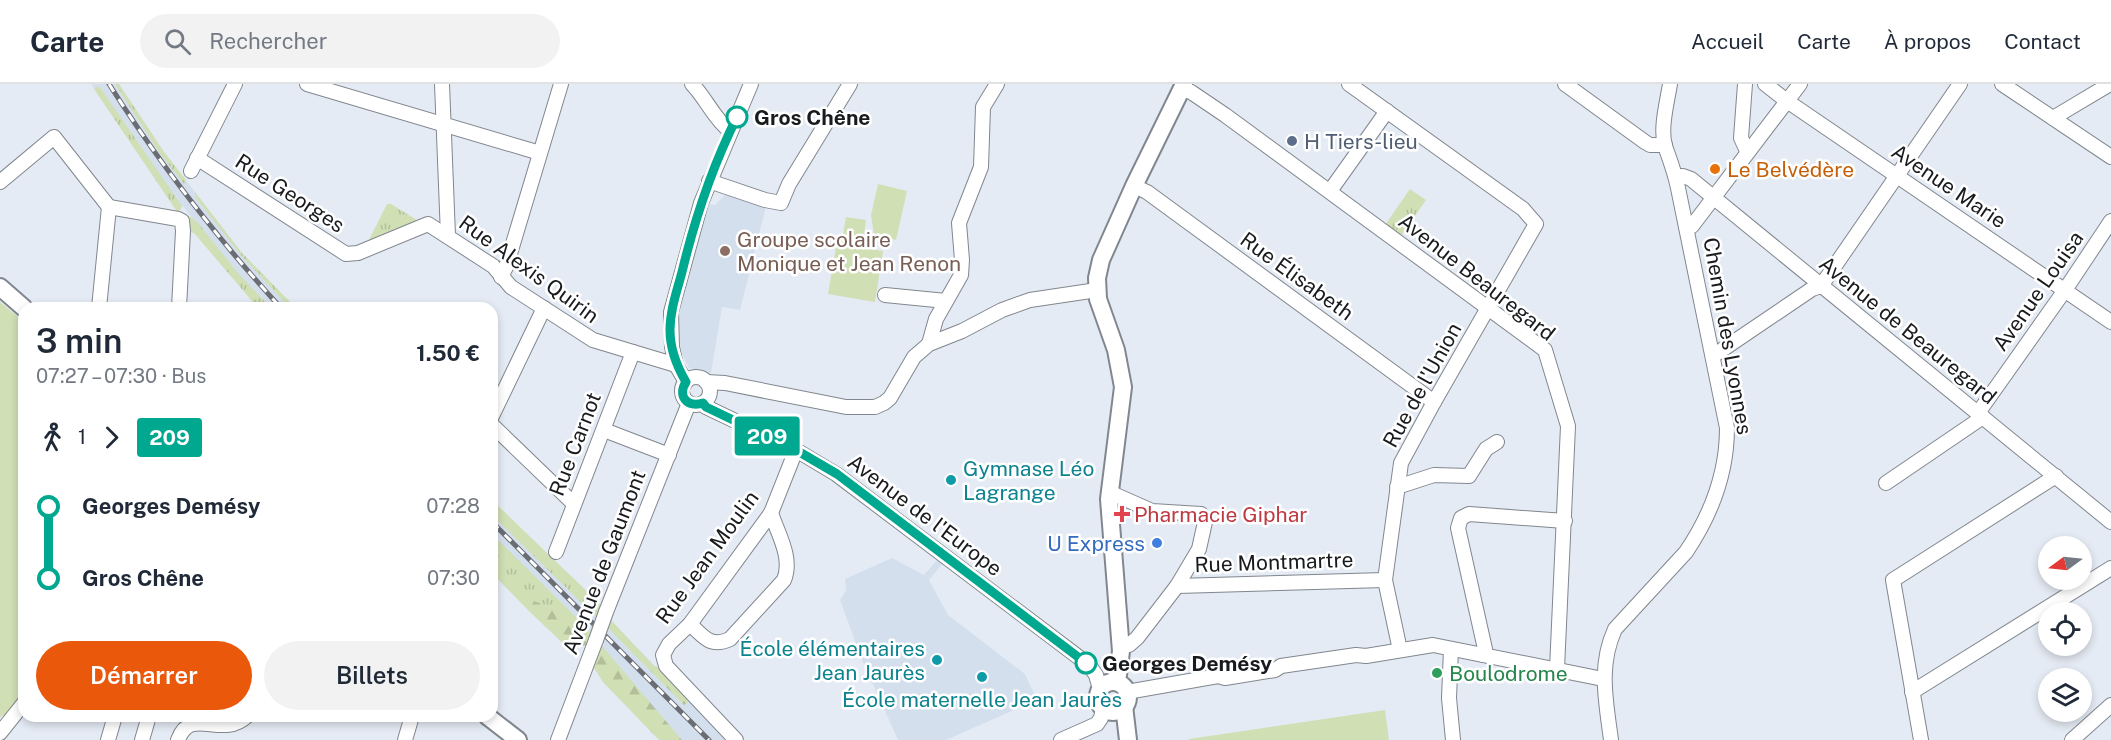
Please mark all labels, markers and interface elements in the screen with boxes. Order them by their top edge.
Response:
search box [140,14,560,68]
text: Carte [30,25,104,58]
icon: search [161,25,194,58]
text: Rechercher [209,28,327,54]
text: Accueil [1691,29,1764,54]
text: Carte [1797,29,1851,54]
text: À propos [1884,29,1971,54]
text: Contact [2004,29,2081,54]
place label: Gros Chêne [754,105,870,130]
marker: Gros Chêne [726,106,748,128]
place label: H Tiers-lieu [1304,129,1418,154]
marker: H Tiers-lieu [1285,134,1299,148]
street label: Avenue Marie [1887,139,2011,233]
street label: Rue Georges [231,148,349,238]
place label: Le Belvédère [1727,157,1854,182]
marker: Le Belvédère [1708,162,1722,176]
street label: Avenue Beauregard [1394,208,1560,346]
street label: Rue Alexis Quirin [454,210,604,328]
street label: Avenue Louisa [1987,226,2089,356]
place label: Groupe scolaire Monique et Jean Renon [737,227,961,276]
street label: Rue Élisabeth [1236,227,1358,325]
street label: Chemin des Lyonnes [1698,235,1758,437]
marker: Groupe scolaire Monique et Jean Renon [718,244,732,258]
street label: Avenue de Beauregard [1814,251,2002,409]
street label: Rue de l'Union [1377,318,1467,452]
text: 3 min [36,322,122,360]
text: 1.50 € [416,340,480,366]
text: 07:27 – 07:30 · Bus [36,364,206,388]
street label: Rue Carnot [544,389,606,499]
line badge: 209 [732,416,801,456]
icon: walk [36,421,69,454]
icon: forward [95,421,128,454]
text: 209 [747,424,787,449]
text: 1 [78,425,86,449]
text: 209 [149,425,190,450]
street label: Avenue de l'Europe [843,449,1007,581]
place label: Gymnase Léo Lagrange [963,456,1094,505]
street label: Avenue de Gaumont [557,466,651,658]
marker: Gymnase Léo Lagrange [944,473,958,487]
street label: Rue Jean Moulin [650,486,764,628]
text: Georges Demésy [82,493,260,519]
text: 07:28 [426,494,480,518]
place label: Pharmacie Giphar [1134,502,1307,527]
marker: Pharmacie Giphar [1115,507,1129,521]
place label: U Express [1047,531,1145,556]
marker: U Express [1150,536,1164,550]
north arrow [2038,536,2092,590]
map controls [2038,536,2092,722]
street label: Rue Montmartre [1194,547,1354,577]
text: Gros Chêne [82,565,204,591]
text: 07:30 [427,566,480,590]
button: locate [2038,602,2092,656]
place label: École élémentaires Jean Jaurès [740,636,925,685]
button: Démarrer [36,641,252,710]
button: Billets [264,641,480,710]
place label: Georges Demésy [1102,651,1272,676]
marker: Georges Demésy [1075,652,1097,674]
marker: École élémentaires Jean Jaurès [930,653,944,667]
place label: Boulodrome [1449,661,1568,686]
marker: Boulodrome [1430,666,1444,680]
button: layers [2038,668,2092,722]
marker: École maternelle Jean Jaurès [975,670,989,684]
place label: École maternelle Jean Jaurès [842,687,1122,712]

